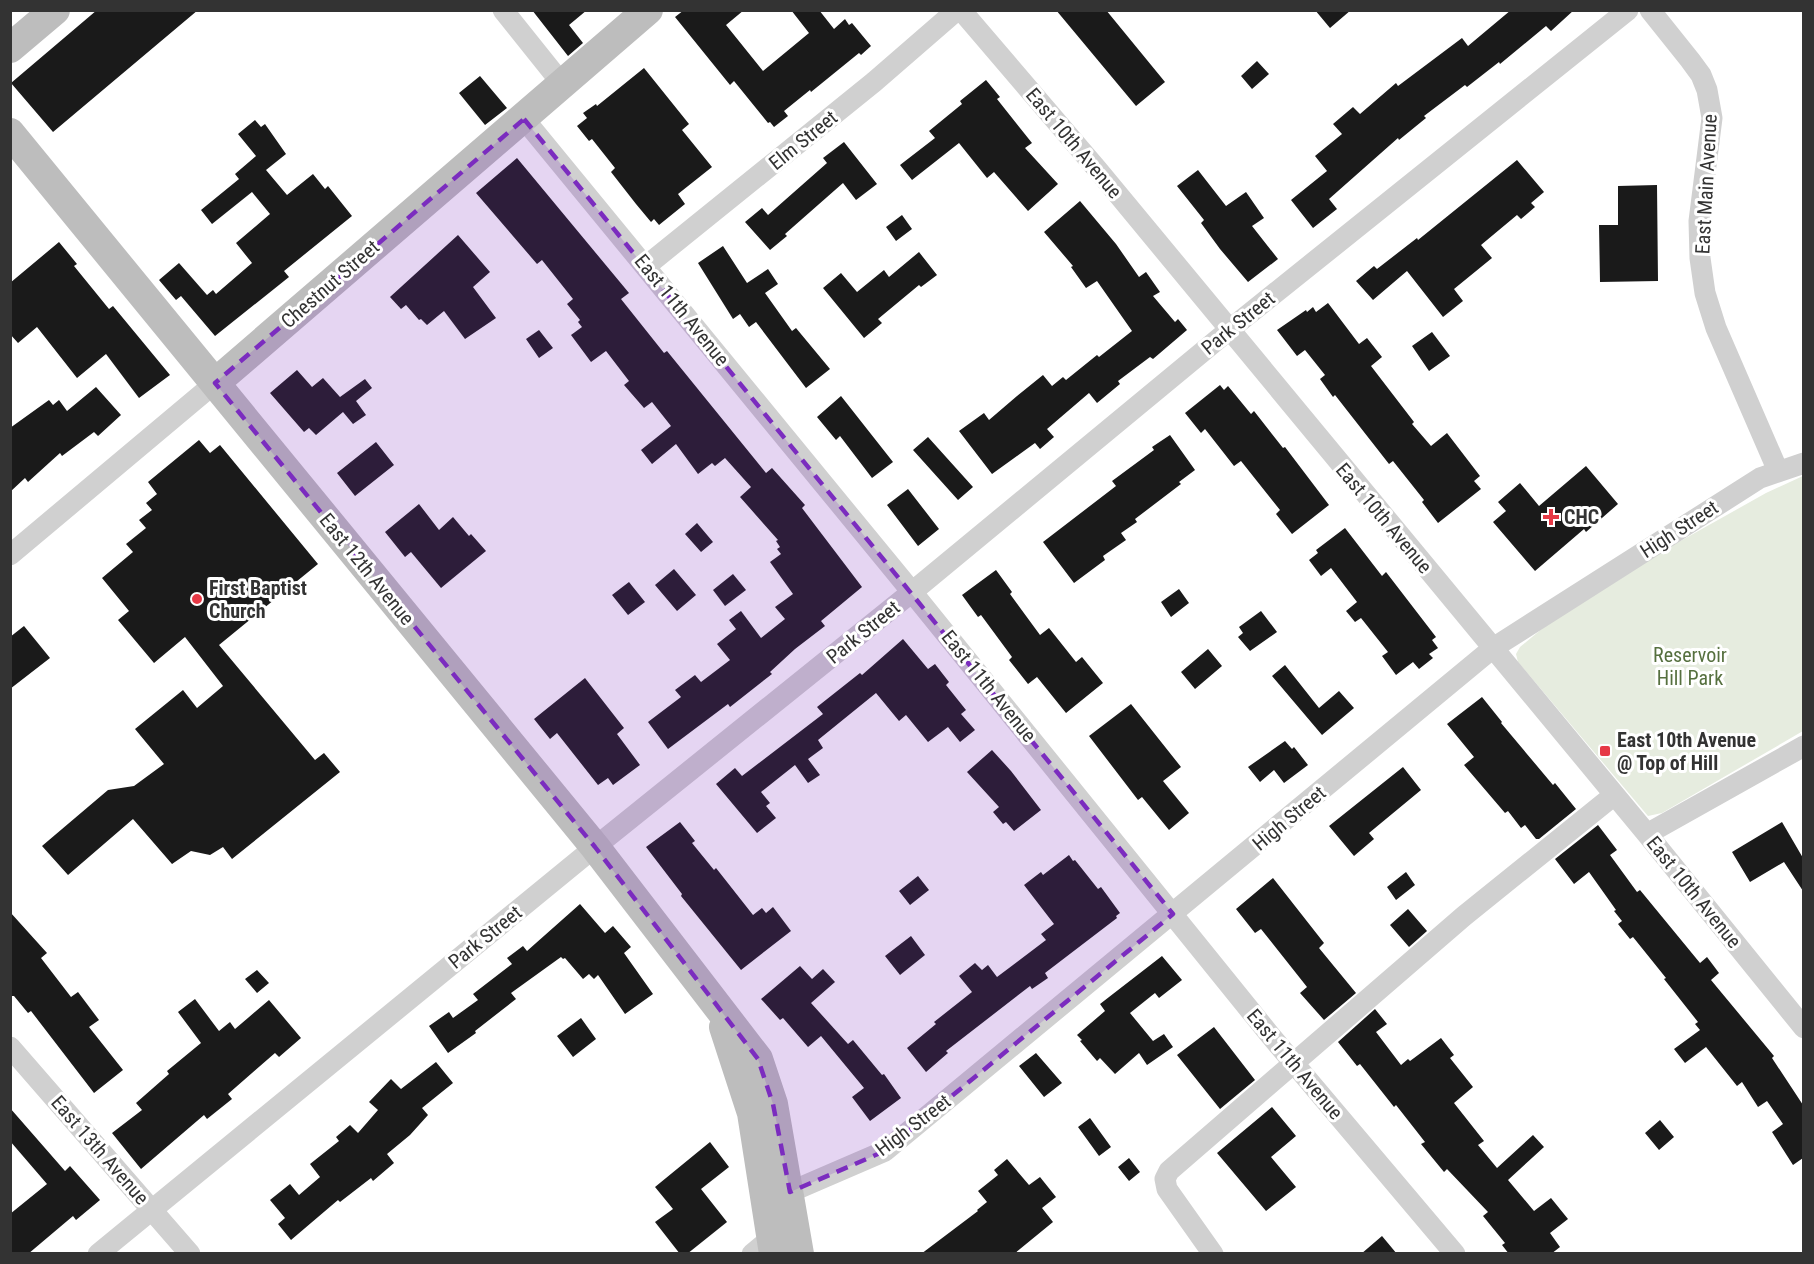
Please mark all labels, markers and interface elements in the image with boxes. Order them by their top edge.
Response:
street label: East 10th Avenue [1021,83,1127,203]
street label: Elm Street [764,105,842,175]
street label: East Main Avenue [1690,113,1722,255]
street label: Chestnut Street [276,235,384,333]
street label: East 11th Avenue [630,249,734,371]
street label: Park Street [1197,286,1279,360]
street label: East 10th Avenue [1331,458,1437,578]
street label: High Street [1636,495,1722,563]
place label: CHC [1564,505,1599,529]
street label: East 12th Avenue [315,508,419,630]
marker: CHC [1542,508,1560,526]
place label: First Baptist Church [209,576,307,623]
marker: First Baptist Church [190,592,204,606]
street label: Park Street [822,595,904,669]
street label: East 11th Avenue [937,625,1041,747]
park label: Reservoir Hill Park [1653,643,1727,690]
place label: East 10th Avenue @ Top of Hill [1617,728,1756,775]
marker: East 10th Avenue @ Top of Hill [1598,744,1612,758]
street label: High Street [1248,780,1330,855]
street label: East 10th Avenue [1642,831,1746,953]
street label: Park Street [444,900,526,974]
street label: East 11th Avenue [1242,1004,1348,1124]
street label: High Street [871,1089,955,1161]
street label: East 13th Avenue [46,1091,154,1209]

